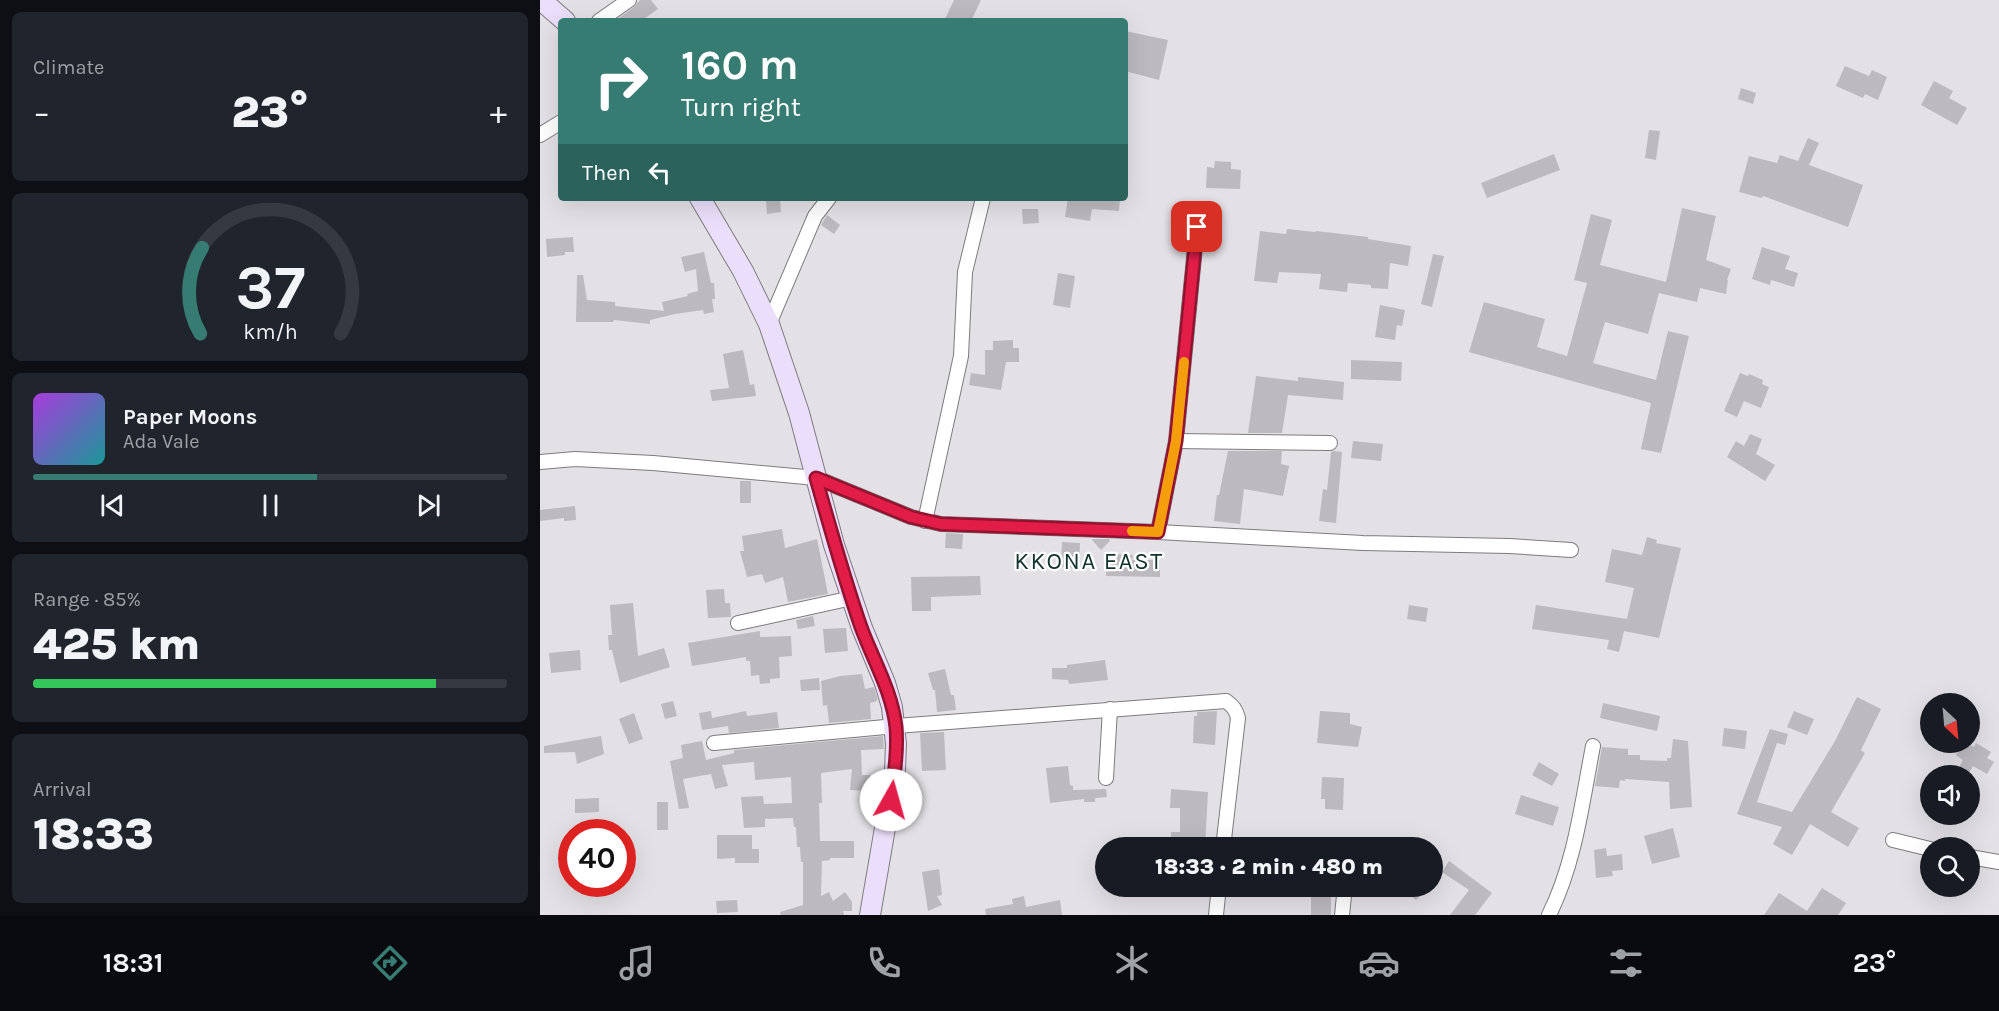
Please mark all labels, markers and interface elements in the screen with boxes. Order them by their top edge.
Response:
text: 160 m [681,40,799,90]
icon: right [582,42,660,120]
text: Climate [33,56,104,79]
text: 23° [231,86,309,138]
text: Turn right [681,91,801,123]
text: − [33,93,50,131]
text: + [490,93,507,131]
icon: left [643,156,676,189]
text: Then [582,160,631,186]
pin [1171,201,1222,252]
icon: arrive [1180,210,1213,243]
text: 37 [235,251,305,324]
text: km/h [243,319,297,344]
text: Paper Moons [123,404,257,430]
text: Ada Vale [123,430,200,453]
icon: previous [96,489,129,522]
icon: pause [254,489,287,522]
icon: next [412,489,445,522]
district label: KKONA EAST [1014,547,1164,575]
text: Range · 85% [33,588,141,611]
text: 425 km [33,618,200,670]
north arrow [1920,693,1980,753]
map controls [1920,693,1980,897]
button: sound [1920,765,1980,825]
position arrow [859,768,923,832]
text: Arrival [33,778,92,801]
text: 18:33 [33,808,154,860]
speed limit sign: 40 [558,819,636,897]
button: search [1920,837,1980,897]
text: 18:33 · 2 min · 480 m [1155,854,1383,880]
icon: directions [369,942,411,984]
icon: music [616,942,658,984]
icon: phone [863,942,905,984]
icon: climate [1111,942,1153,984]
icon: car [1358,942,1400,984]
icon: filters [1605,942,1647,984]
text: 18:31 [103,947,163,979]
text: 23° [1853,947,1896,979]

